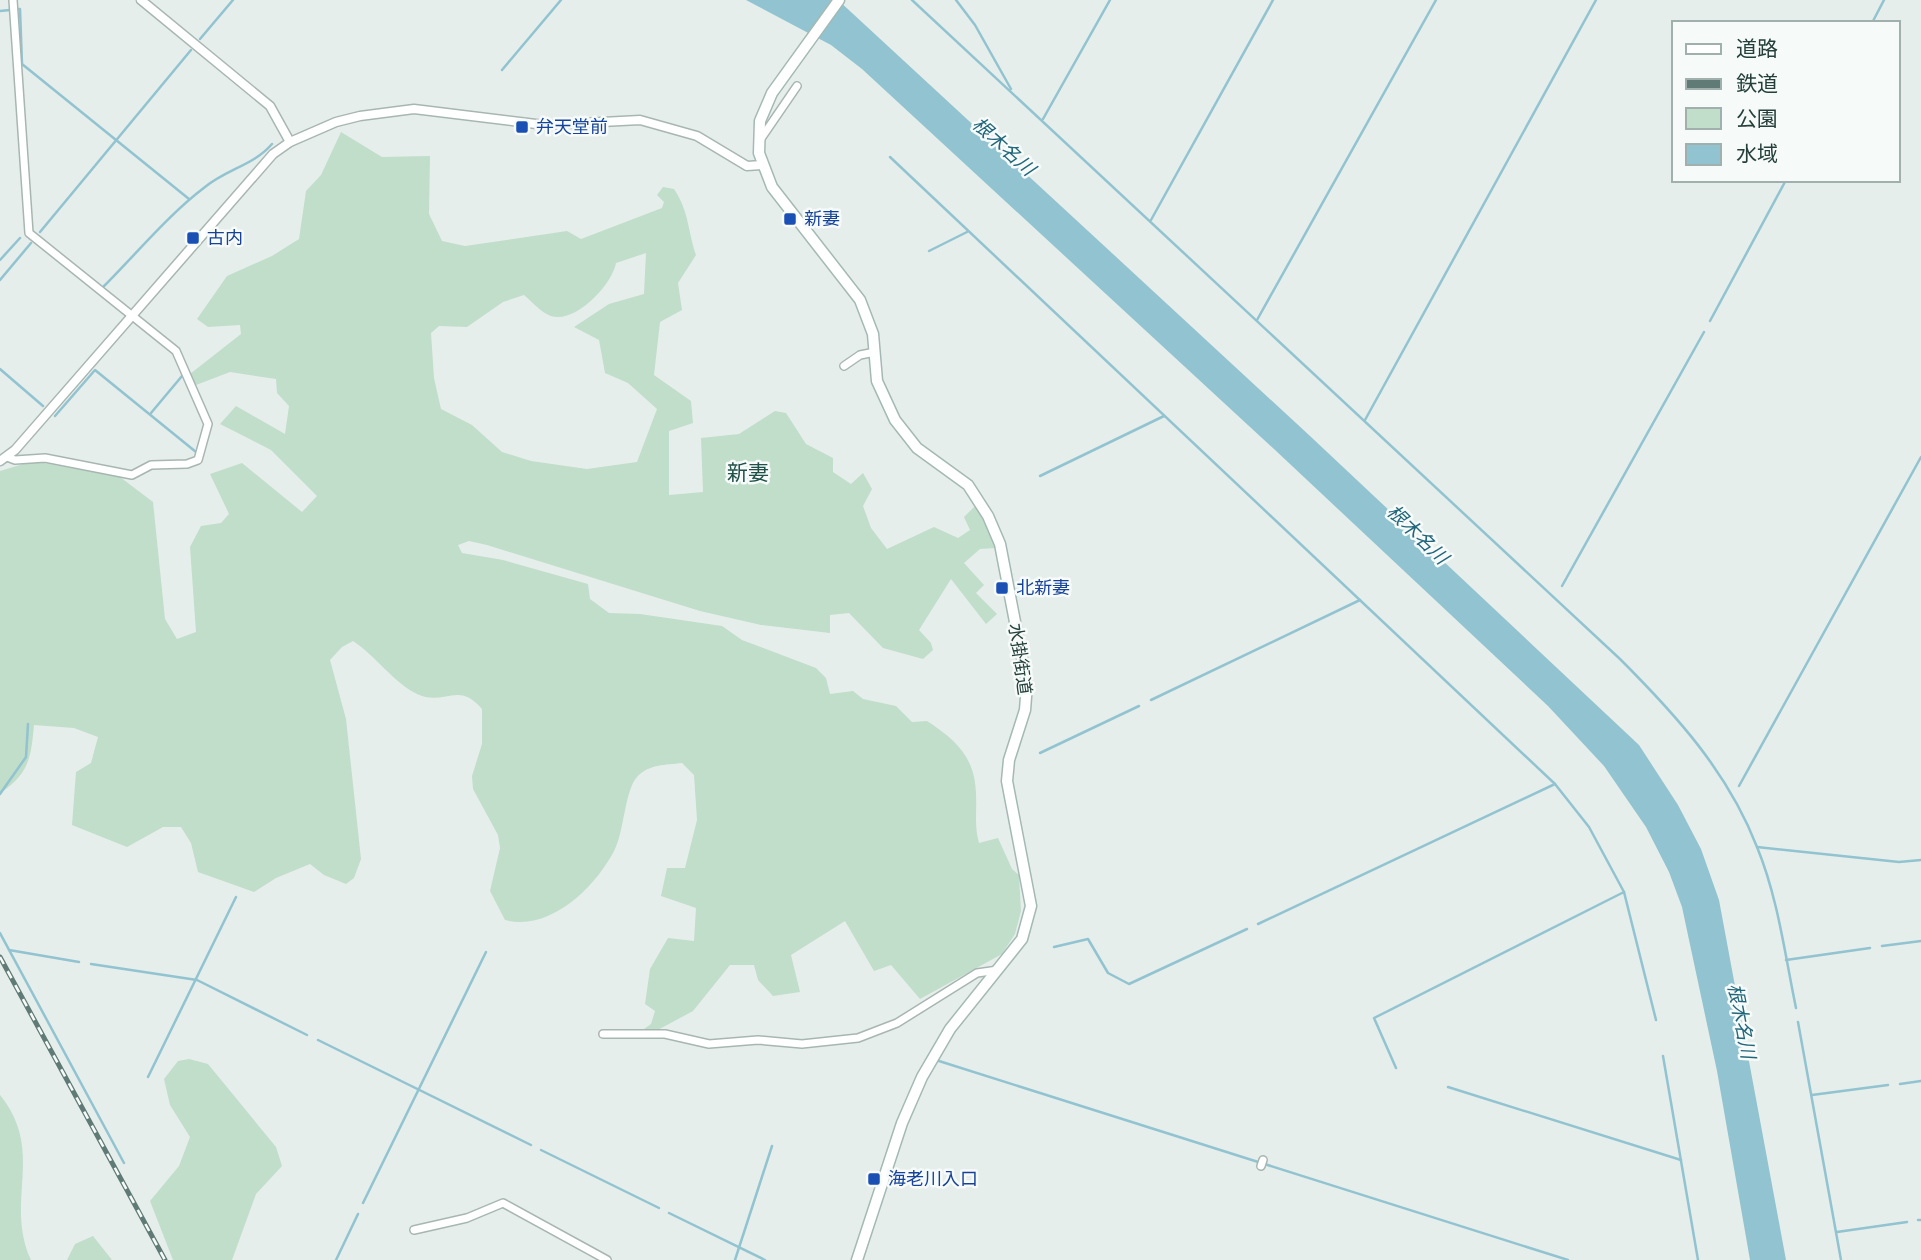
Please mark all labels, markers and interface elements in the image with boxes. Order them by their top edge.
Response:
legend [1672,21,1900,182]
text: 道路 [1736,32,1778,64]
text: 鉄道 [1736,67,1778,99]
text: 公園 [1736,102,1778,134]
water label: 根木名川 [966,109,1044,183]
place label: 弁天堂前 [536,113,608,140]
marker: 弁天堂前 [514,119,530,135]
text: 水域 [1736,137,1778,169]
place label: 新妻 [804,205,840,232]
marker: 新妻 [782,211,798,227]
place label: 古内 [207,224,243,251]
marker: 古内 [185,230,201,246]
district label: 新妻 [727,456,769,488]
water label: 根木名川 [1381,497,1457,572]
place label: 北新妻 [1016,574,1070,601]
marker: 北新妻 [994,580,1010,596]
street label: 水掛街道 [1002,621,1039,696]
water label: 根木名川 [1721,981,1764,1063]
place label: 海老川入口 [888,1165,978,1192]
marker: 海老川入口 [866,1171,882,1187]

